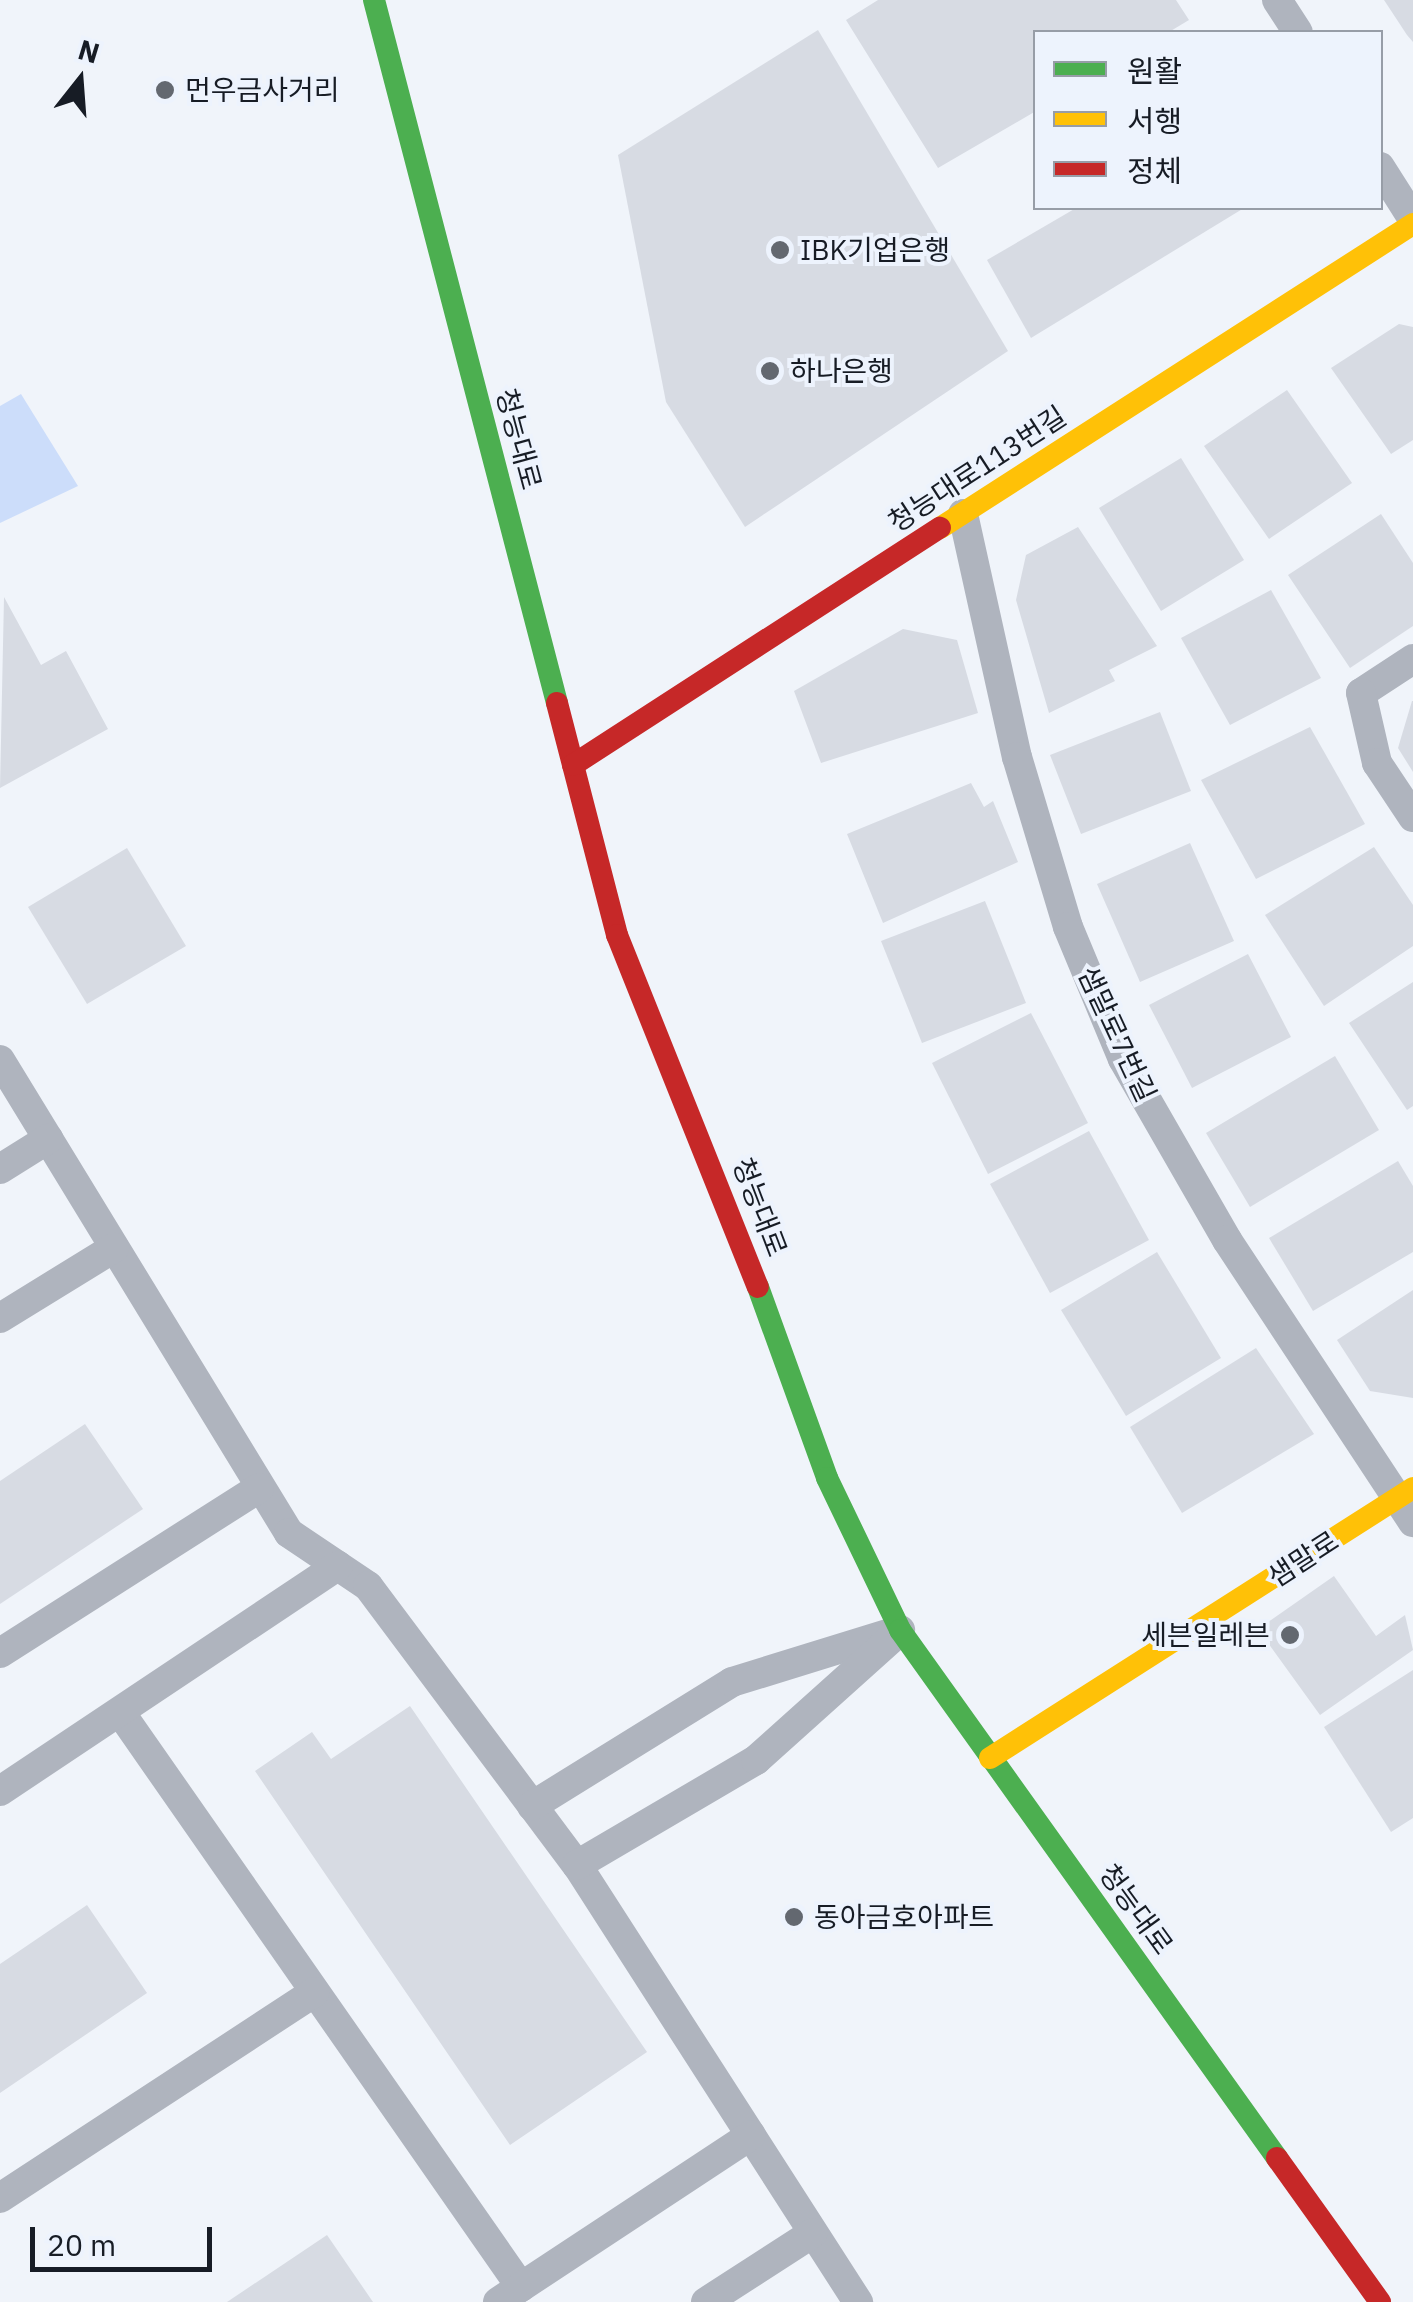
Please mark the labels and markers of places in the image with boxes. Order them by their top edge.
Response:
place label: 먼우금사거리 [185,73,340,107]
marker: 먼우금사거리 [154,79,176,101]
place label: IBK기업은행 [800,233,950,267]
marker: IBK기업은행 [769,239,791,261]
place label: 하나은행 [790,354,893,388]
marker: 하나은행 [759,360,781,382]
place label: 세븐일레븐 [1141,1618,1270,1652]
marker: 세븐일레븐 [1279,1624,1301,1646]
place label: 동아금호아파트 [814,1900,994,1934]
marker: 동아금호아파트 [783,1906,805,1928]

